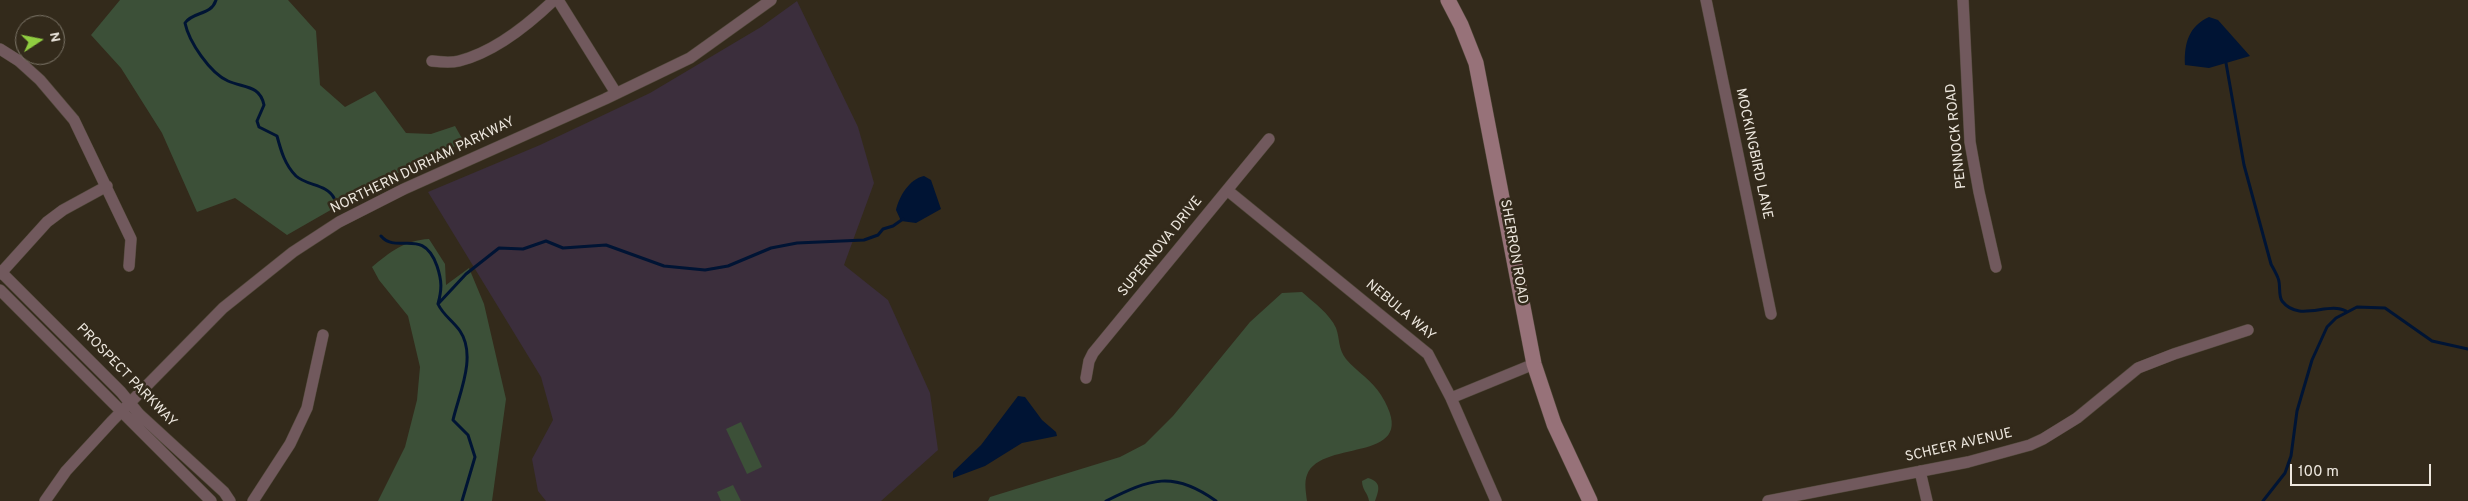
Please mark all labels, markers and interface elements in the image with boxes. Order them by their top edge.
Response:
north arrow [15,15,65,65]
text: N [45,31,64,44]
street label: PENNOCK ROAD [1943,82,1971,190]
street label: MOCKINGBIRD LANE [1731,87,1775,221]
street label: NORTHERN DURHAM PARKWAY [328,114,518,218]
street label: SUPERNOVA DRIVE [1115,193,1207,301]
street label: SHERRON ROAD [1496,198,1530,306]
street label: NEBULA WAY [1362,277,1438,345]
street label: PROSPECT PARKWAY [72,321,180,431]
street label: SCHEER AVENUE [1904,425,2014,467]
scale bar [2293,454,2434,486]
text: 100 m [2298,463,2339,482]

